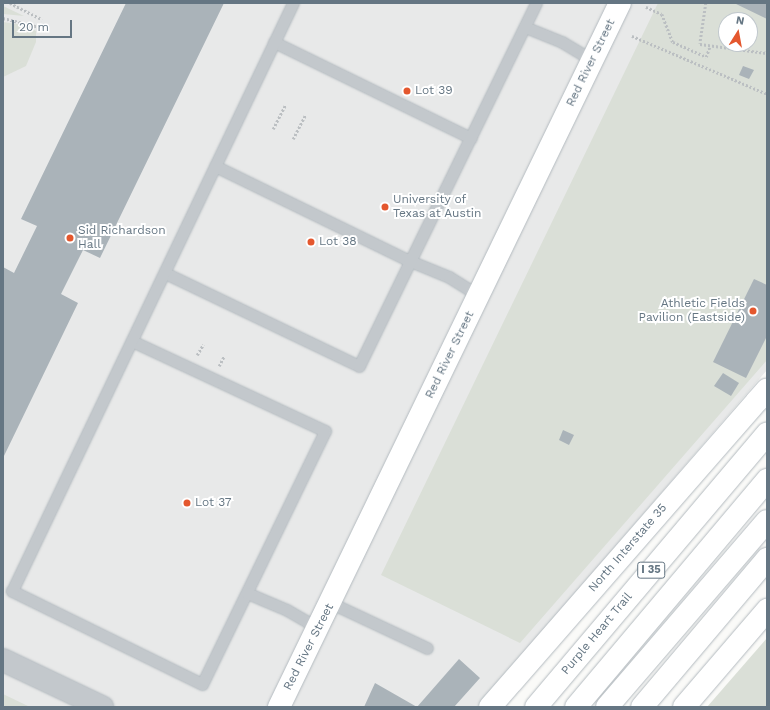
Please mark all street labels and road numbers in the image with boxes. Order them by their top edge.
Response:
street label: Red River Street [564,17,618,109]
street label: Red River Street [423,309,477,401]
street label: North Interstate 35 [586,501,670,595]
road number: I 35 [637,561,665,579]
street label: Purple Heart Trail [558,590,636,678]
street label: Red River Street [281,601,337,693]

